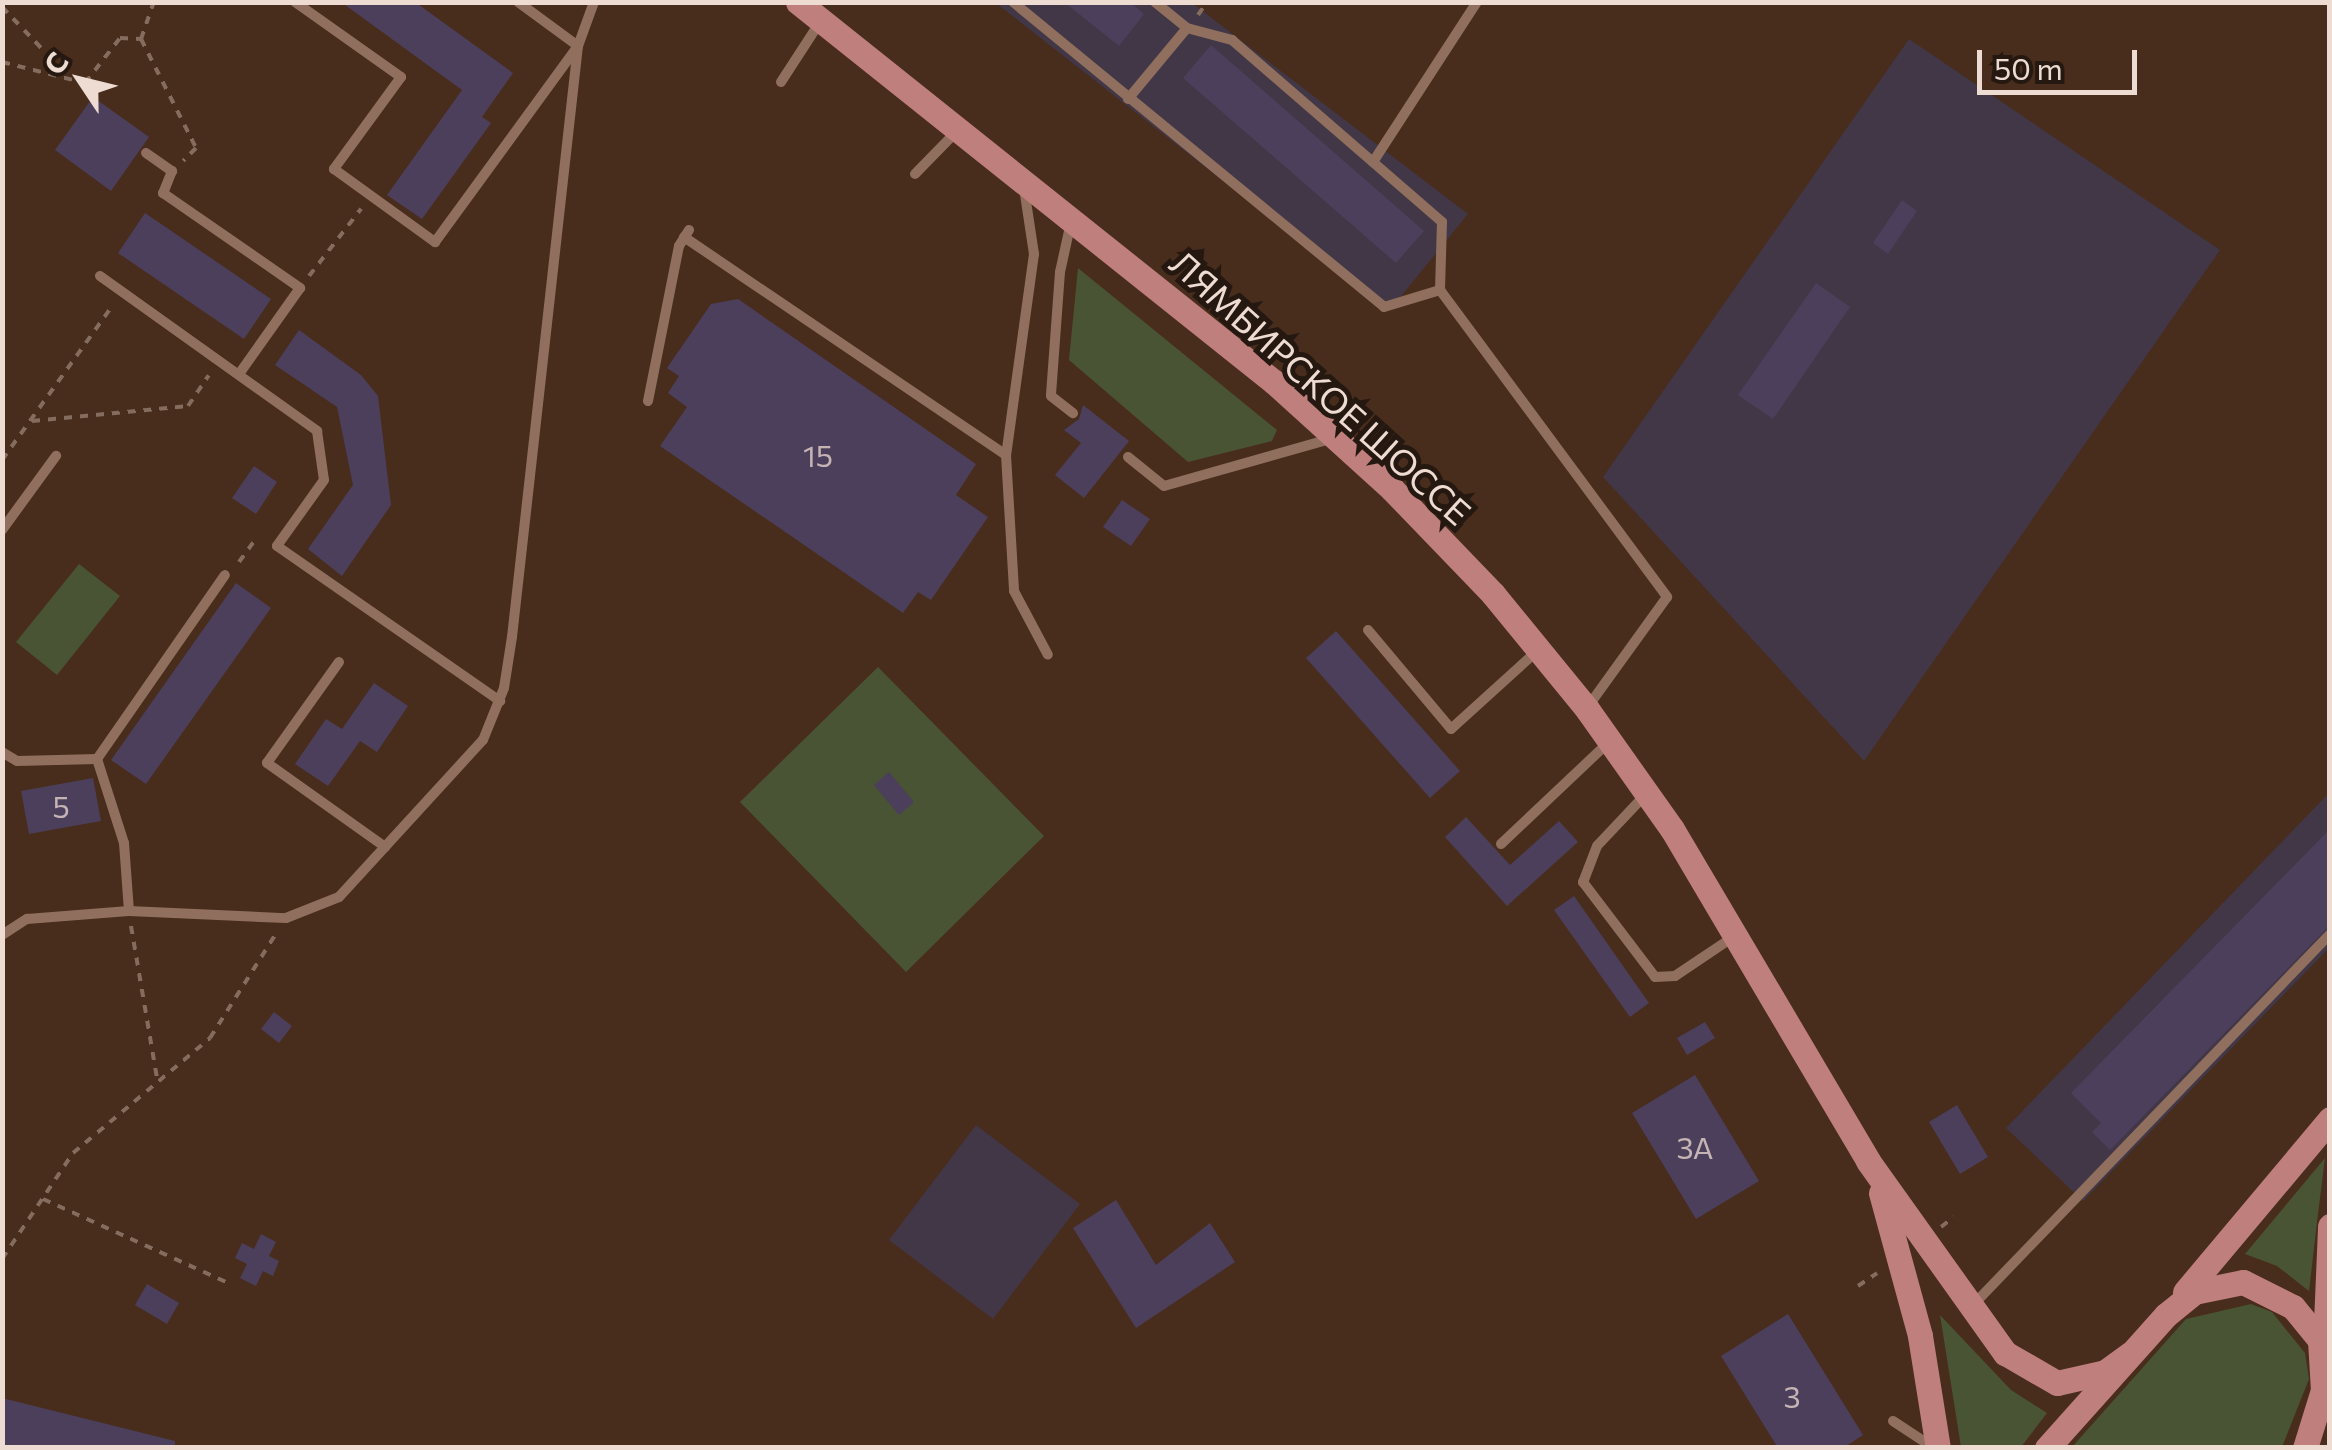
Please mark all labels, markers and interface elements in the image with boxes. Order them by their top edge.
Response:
north arrow [30,30,130,130]
scale bar [1982,30,2142,92]
text: С [36,45,75,80]
text: 50 m [1994,49,2063,86]
street label: ЛЯМБИРСКОЕ ШОССЕ [1162,241,1480,533]
house number: 15 [803,437,833,473]
house number: 5 [52,788,70,824]
house number: 3А [1676,1129,1714,1165]
house number: 3 [1783,1378,1801,1414]

